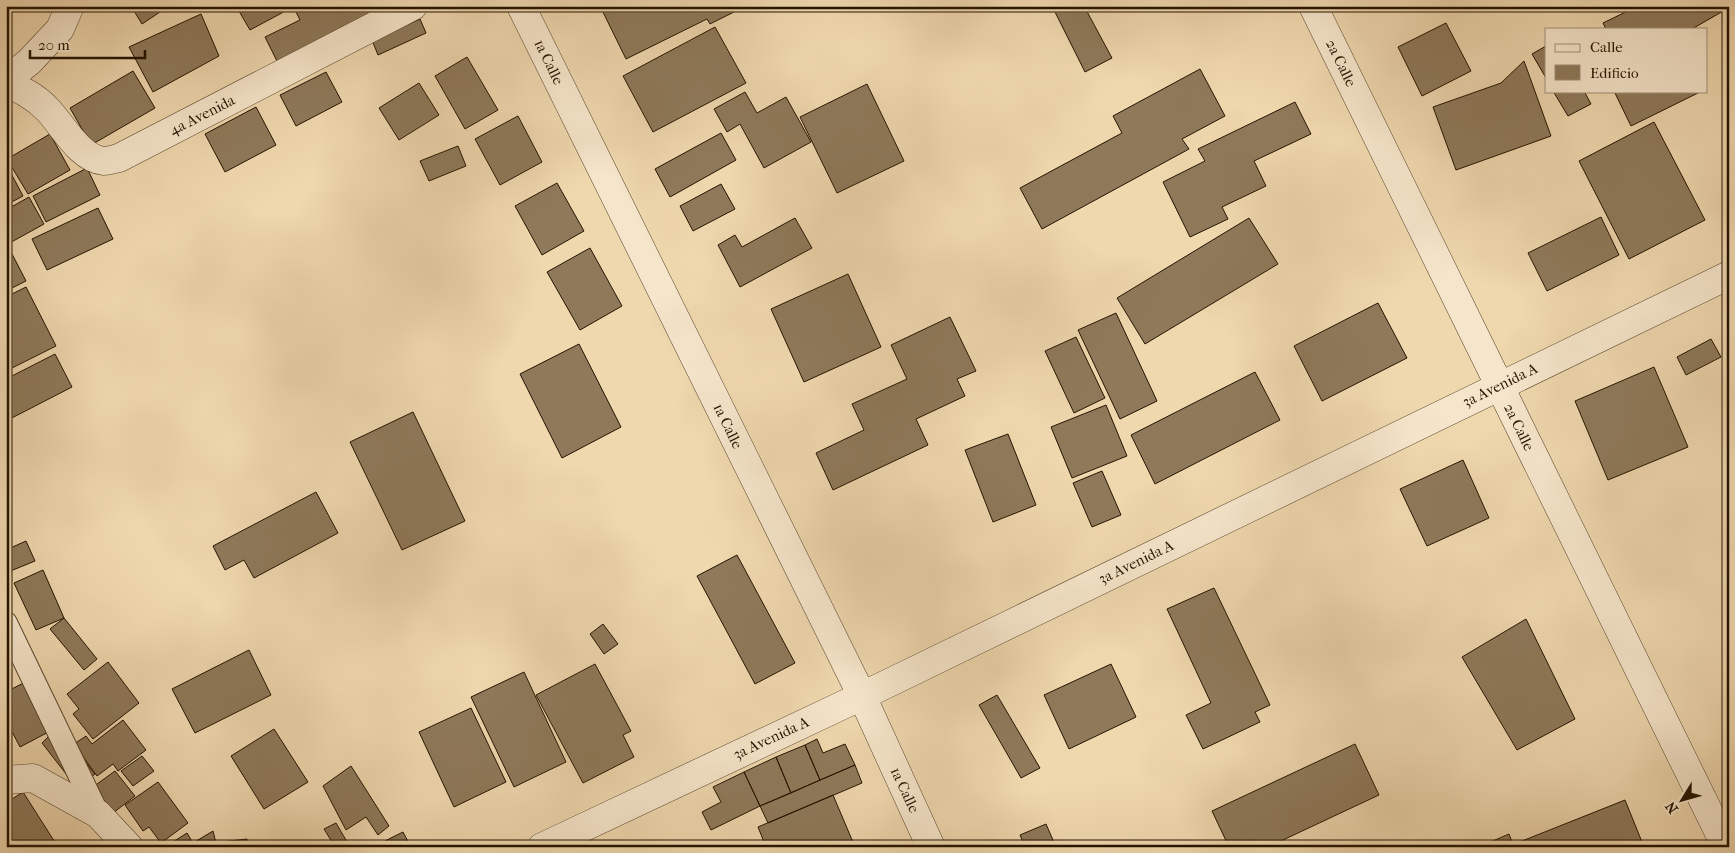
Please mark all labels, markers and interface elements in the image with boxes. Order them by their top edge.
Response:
scale bar [30,28,145,60]
legend [1545,28,1708,92]
text: 20 m [38,36,70,54]
street label: 1a Calle [530,36,568,88]
street label: 2a Calle [1322,36,1360,90]
text: Calle [1590,38,1623,56]
text: Edificio [1590,64,1639,82]
street label: 4a Avenida [166,90,239,139]
street label: 3a Avenida A [1459,359,1541,411]
street label: 1a Calle [709,400,747,452]
street label: 2a Calle [1500,400,1538,454]
street label: 3a Avenida A [1095,536,1177,588]
street label: 3a Avenida A [730,713,812,763]
street label: 1a Calle [887,764,924,816]
north arrow [1658,776,1708,826]
text: N [1662,798,1682,817]

